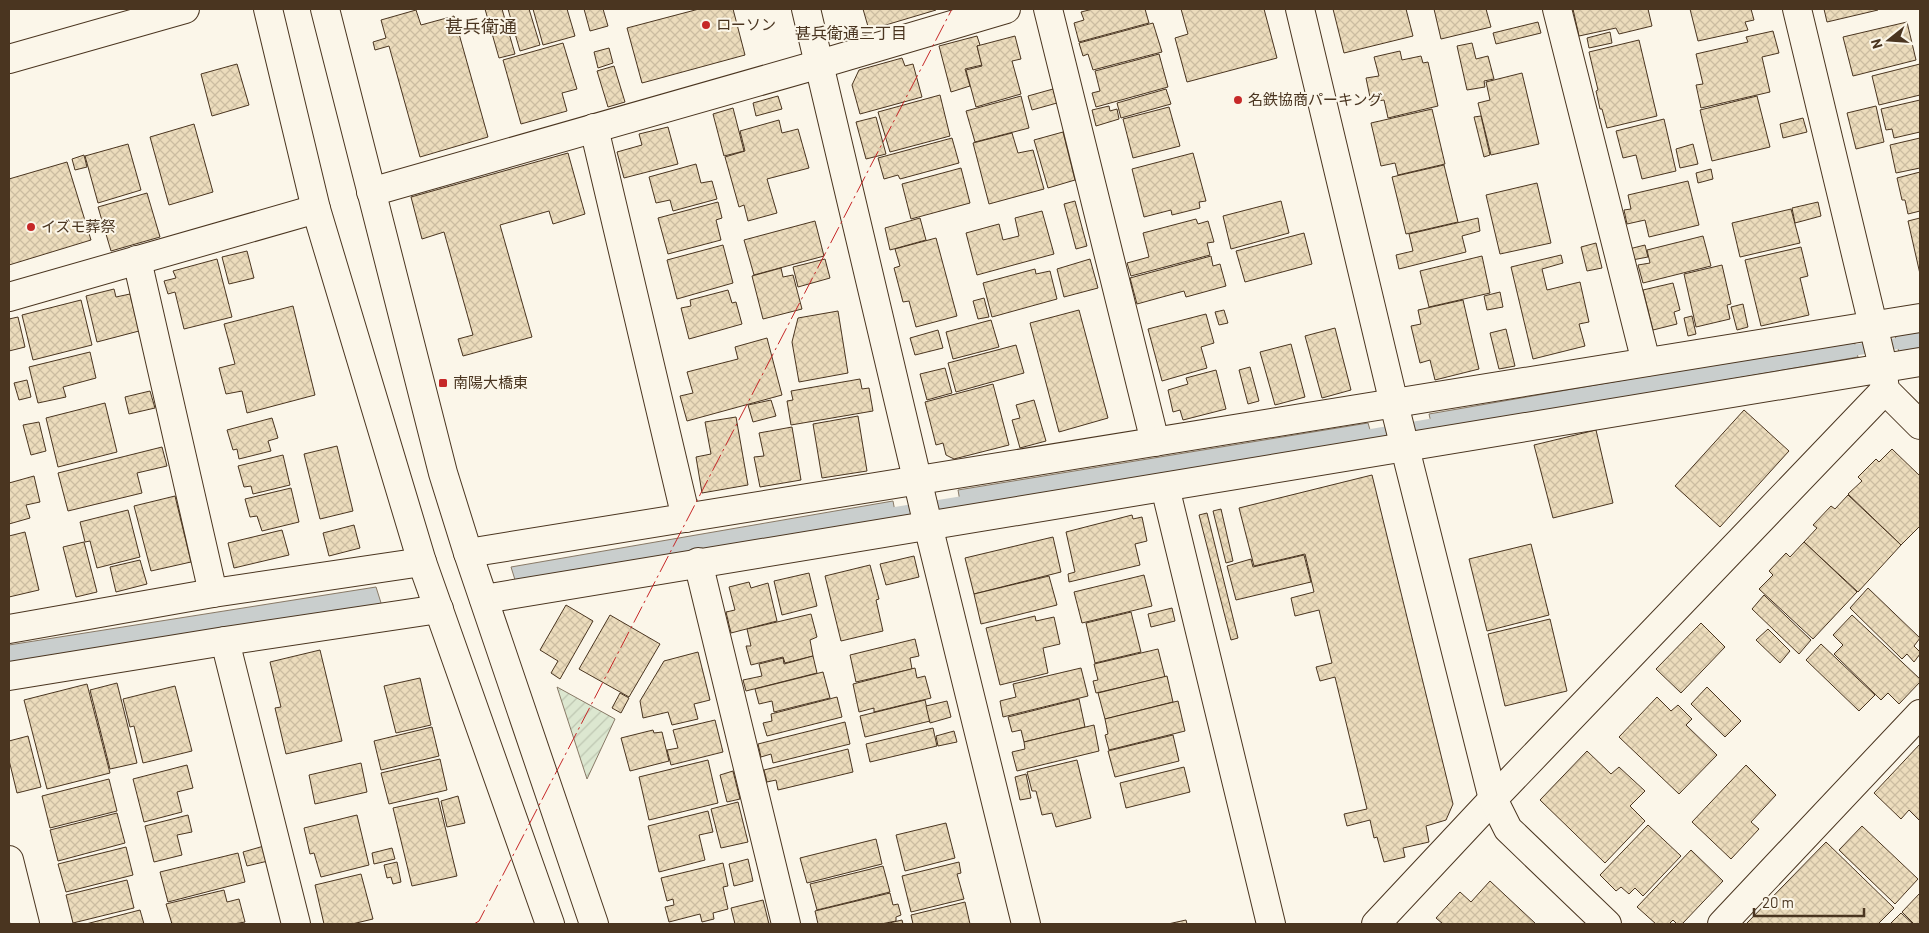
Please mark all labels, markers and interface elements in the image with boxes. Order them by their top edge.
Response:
district label: 甚兵衛通 [445,15,517,37]
place label: ローソン [716,15,776,33]
north arrow [1864,15,1914,65]
marker: ローソン [700,19,712,31]
district label: 甚兵衛通三丁目 [795,23,907,42]
text: N [1867,37,1886,51]
place label: 名鉄協商パーキング [1248,90,1383,108]
marker: 名鉄協商パーキング [1232,94,1244,106]
place label: イズモ葬祭 [41,217,116,235]
marker: イズモ葬祭 [25,221,37,233]
place label: 南陽大橋東 [453,373,528,391]
marker: 南陽大橋東 [437,377,449,389]
scale bar [1754,886,1864,918]
text: 20 m [1762,893,1794,911]

